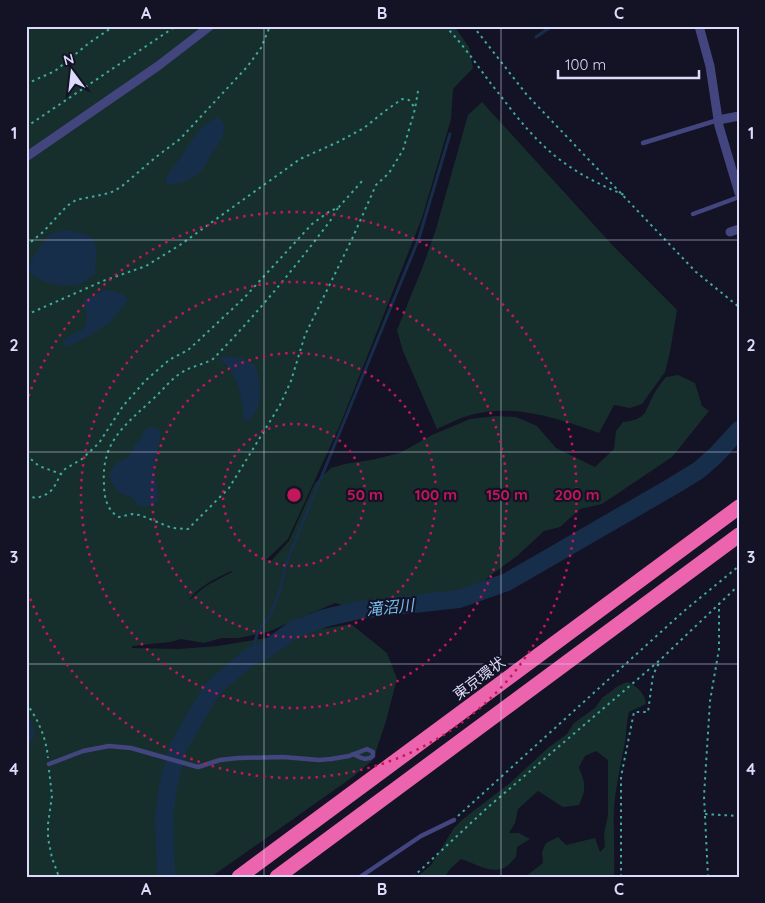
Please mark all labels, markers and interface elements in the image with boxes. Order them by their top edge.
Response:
text: A [141,3,152,23]
text: B [377,3,387,23]
text: C [614,3,624,23]
north arrow [48,48,98,98]
scale bar [558,48,699,80]
text: N [61,49,76,69]
text: 100 m [565,55,606,74]
text: 1 [11,123,17,143]
text: 1 [748,123,754,143]
text: 2 [9,335,19,355]
text: 2 [746,335,756,355]
text: 50 m [347,485,383,504]
text: 100 m [415,485,457,504]
text: 150 m [486,485,528,504]
text: 200 m [555,485,600,504]
centre of rings [285,486,303,504]
text: 3 [10,547,18,567]
text: 3 [747,547,755,567]
water label: 滝沼川 [365,594,417,619]
street label: 東京環状 [449,652,509,704]
text: 4 [9,759,19,779]
text: 4 [746,759,756,779]
text: A [141,879,152,899]
text: B [377,879,387,899]
text: C [614,879,624,899]

